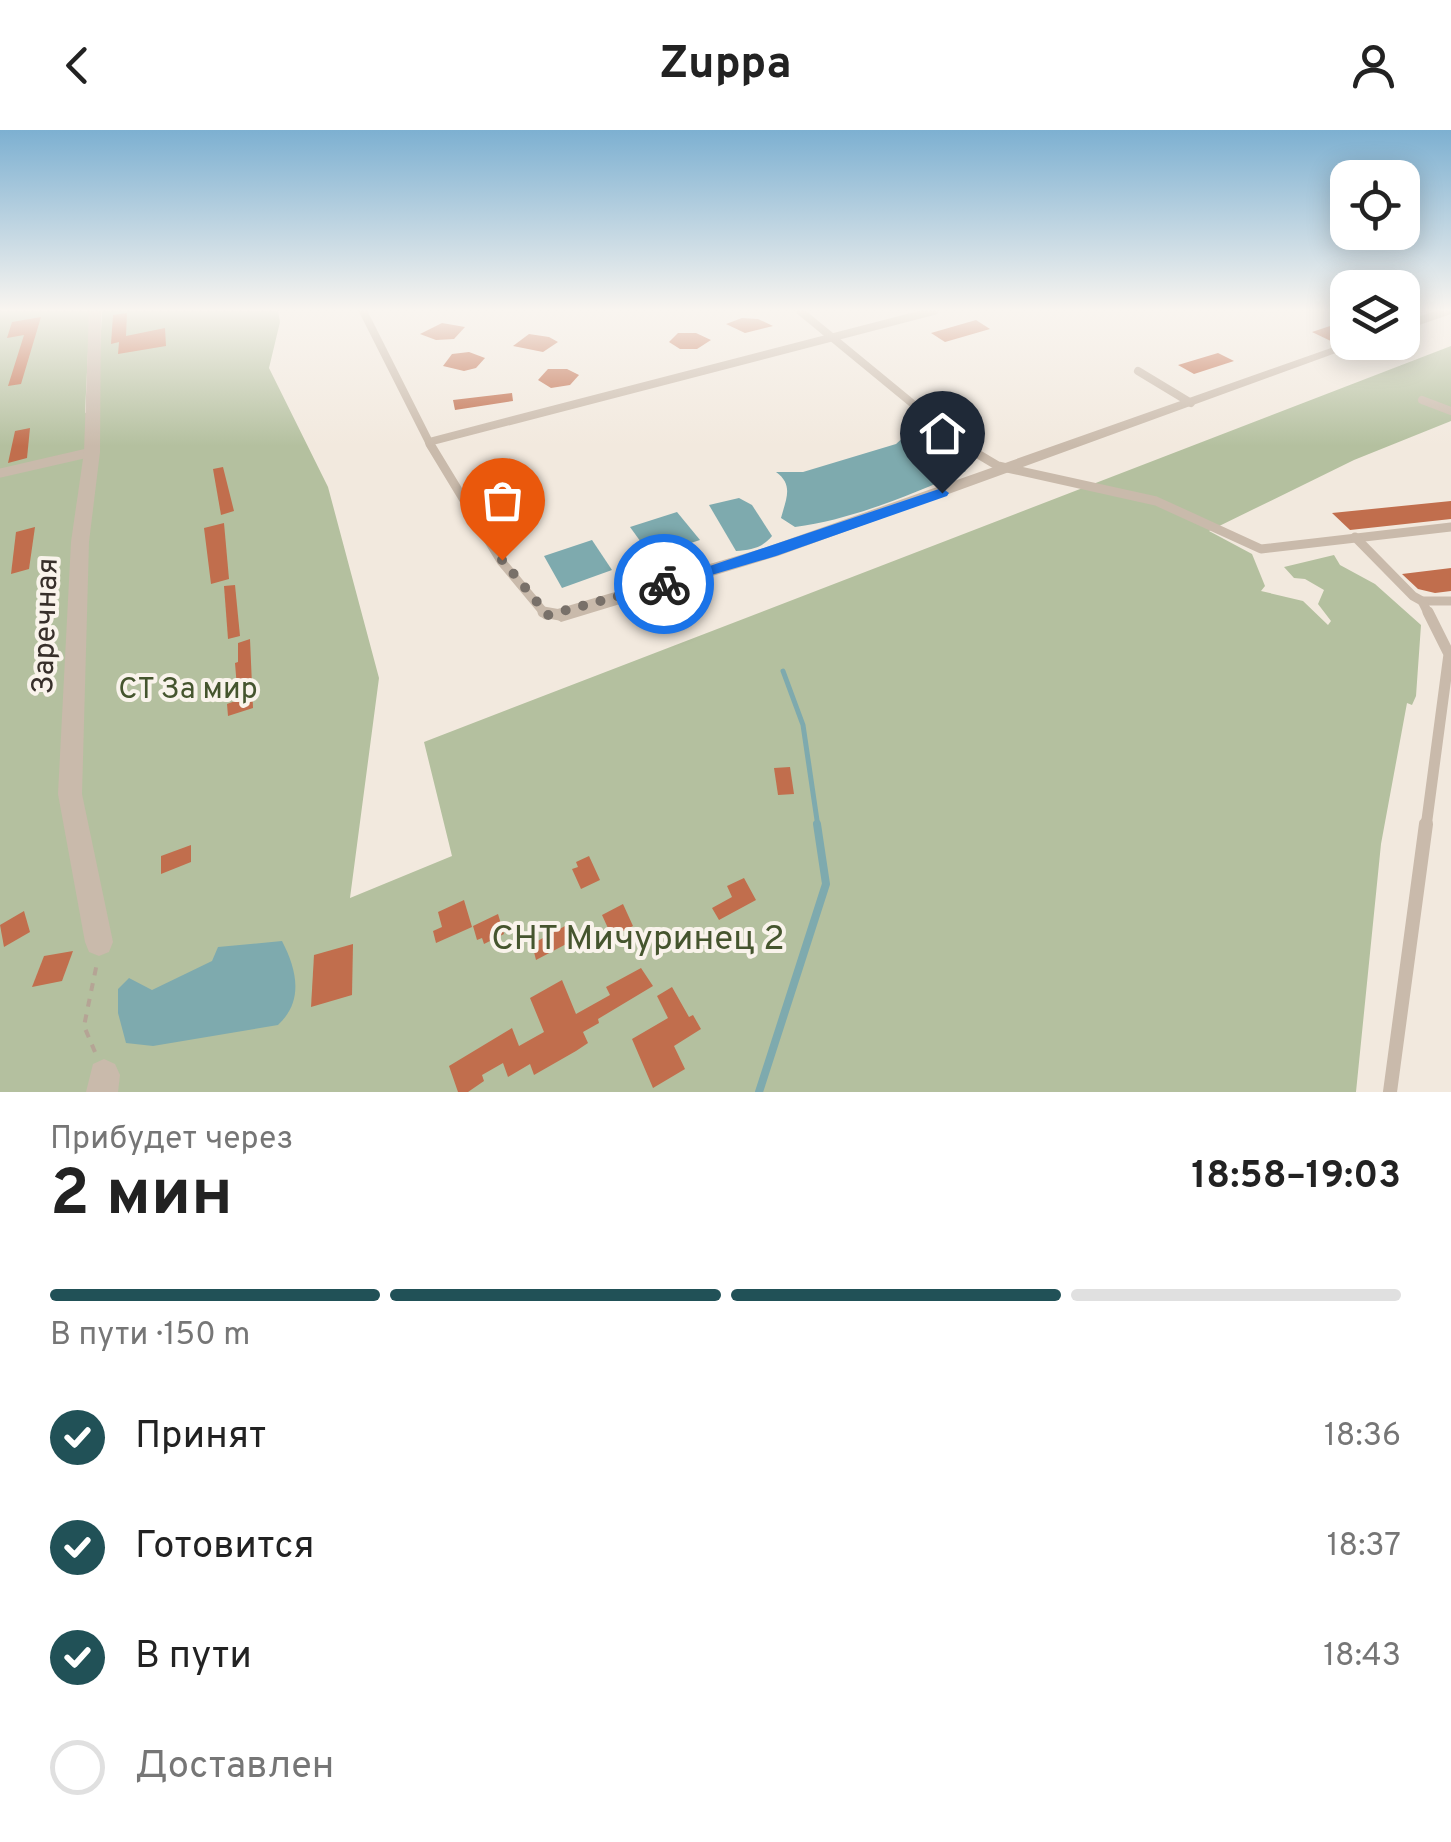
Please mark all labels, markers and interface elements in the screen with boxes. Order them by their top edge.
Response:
text: Zuppa [659,37,792,94]
icon: back [50,38,105,93]
icon: person [1346,38,1401,93]
map controls [1330,160,1420,360]
button: locate [1330,160,1420,250]
button: layers [1330,270,1420,360]
pin [900,391,985,494]
icon: home [915,406,970,461]
pin [460,458,545,561]
icon: bag [475,473,530,528]
courier [614,534,714,634]
street label: Заречная [26,557,68,695]
icon: bike [637,557,692,612]
park label: СТ За мир [118,672,258,709]
park label: СНТ Мичуринец 2 [491,918,785,962]
text: Прибудет через [50,1120,293,1160]
text: 18:58–19:03 [1191,1153,1401,1202]
text: 2 мин [50,1156,233,1238]
text: В пути · 150 m [50,1316,250,1356]
icon: check [50,1410,105,1465]
text: Принят [135,1413,266,1462]
text: 18:36 [1324,1417,1401,1457]
icon: check [50,1520,105,1575]
text: Готовится [135,1523,314,1572]
text: 18:37 [1327,1527,1401,1567]
icon: check [50,1630,105,1685]
text: В пути [135,1633,252,1682]
text: 18:43 [1323,1637,1401,1677]
text: Доставлен [135,1743,334,1792]

